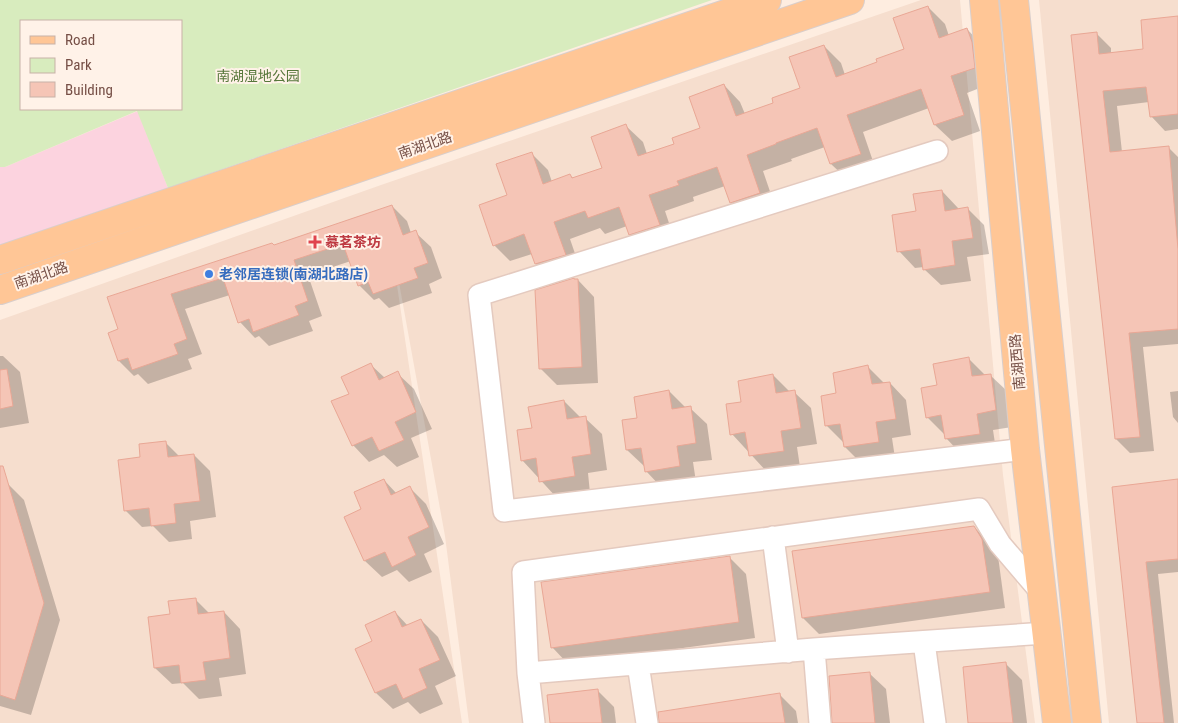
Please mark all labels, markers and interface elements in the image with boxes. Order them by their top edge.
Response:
legend [20,20,182,110]
text: Road [65,31,95,49]
text: Park [65,56,92,74]
park label: 南湖湿地公园 [216,68,300,84]
text: Building [65,81,113,99]
street label: 南湖北路 [396,128,454,162]
place label: 慕茗茶坊 [325,234,381,250]
marker: 慕茗茶坊 [309,236,321,248]
street label: 南湖北路 [12,258,70,292]
place label: 老邻居连锁(南湖北路店) [219,266,368,283]
marker: 老邻居连锁(南湖北路店) [203,268,215,280]
street label: 南湖西路 [1007,333,1027,391]

